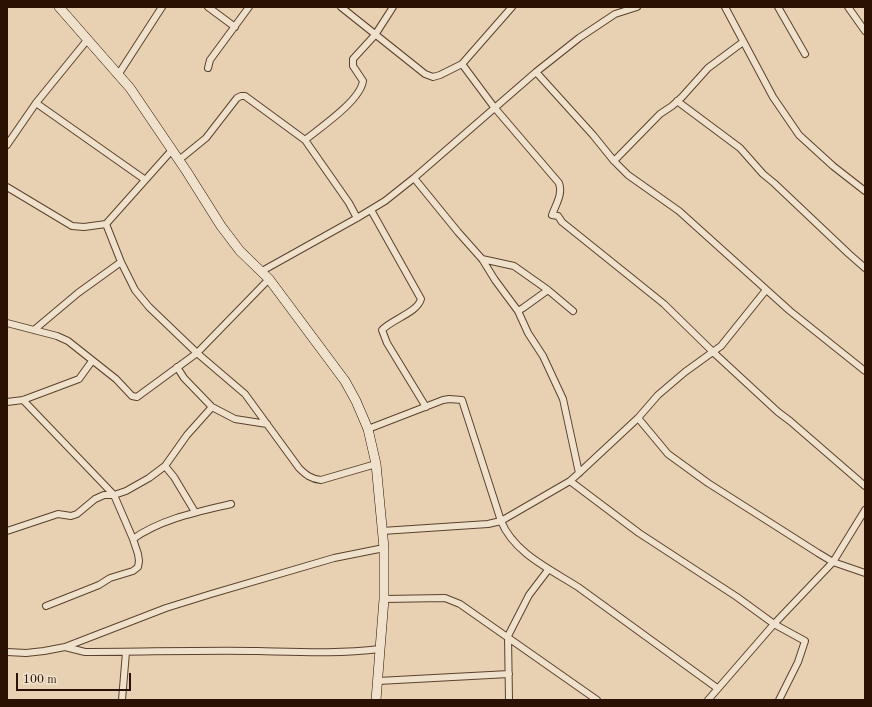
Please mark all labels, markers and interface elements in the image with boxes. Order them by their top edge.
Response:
scale bar [18,665,133,691]
text: 100 m [23,674,57,686]

